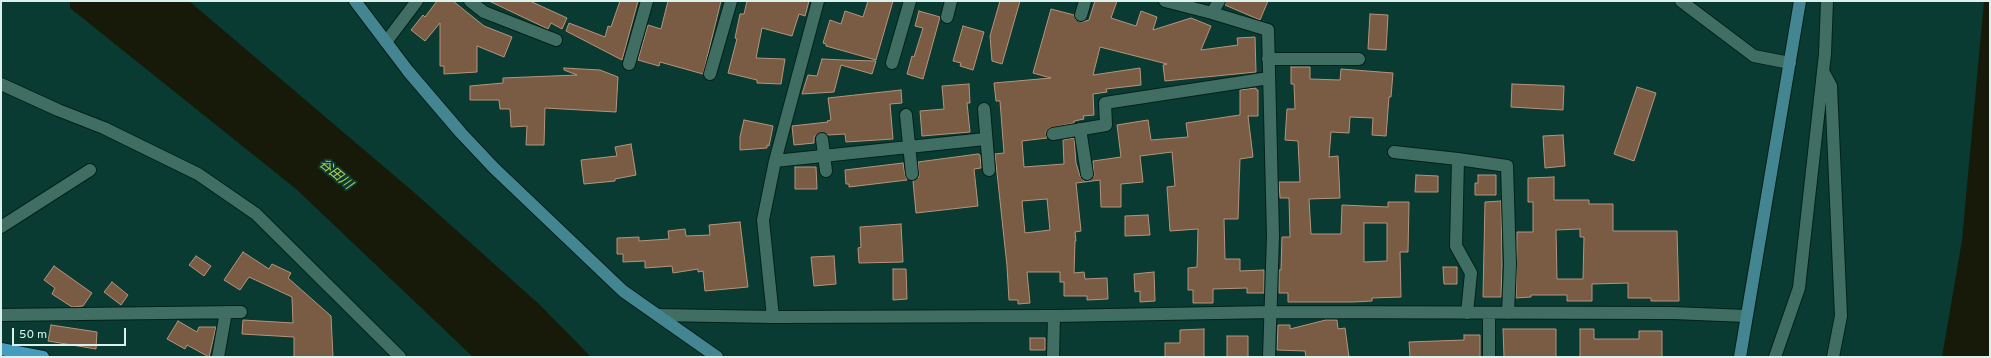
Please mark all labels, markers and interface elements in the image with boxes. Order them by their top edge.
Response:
water label: 谷田川 [315,156,355,194]
scale bar [14,320,128,346]
text: 50 m [19,327,47,343]

